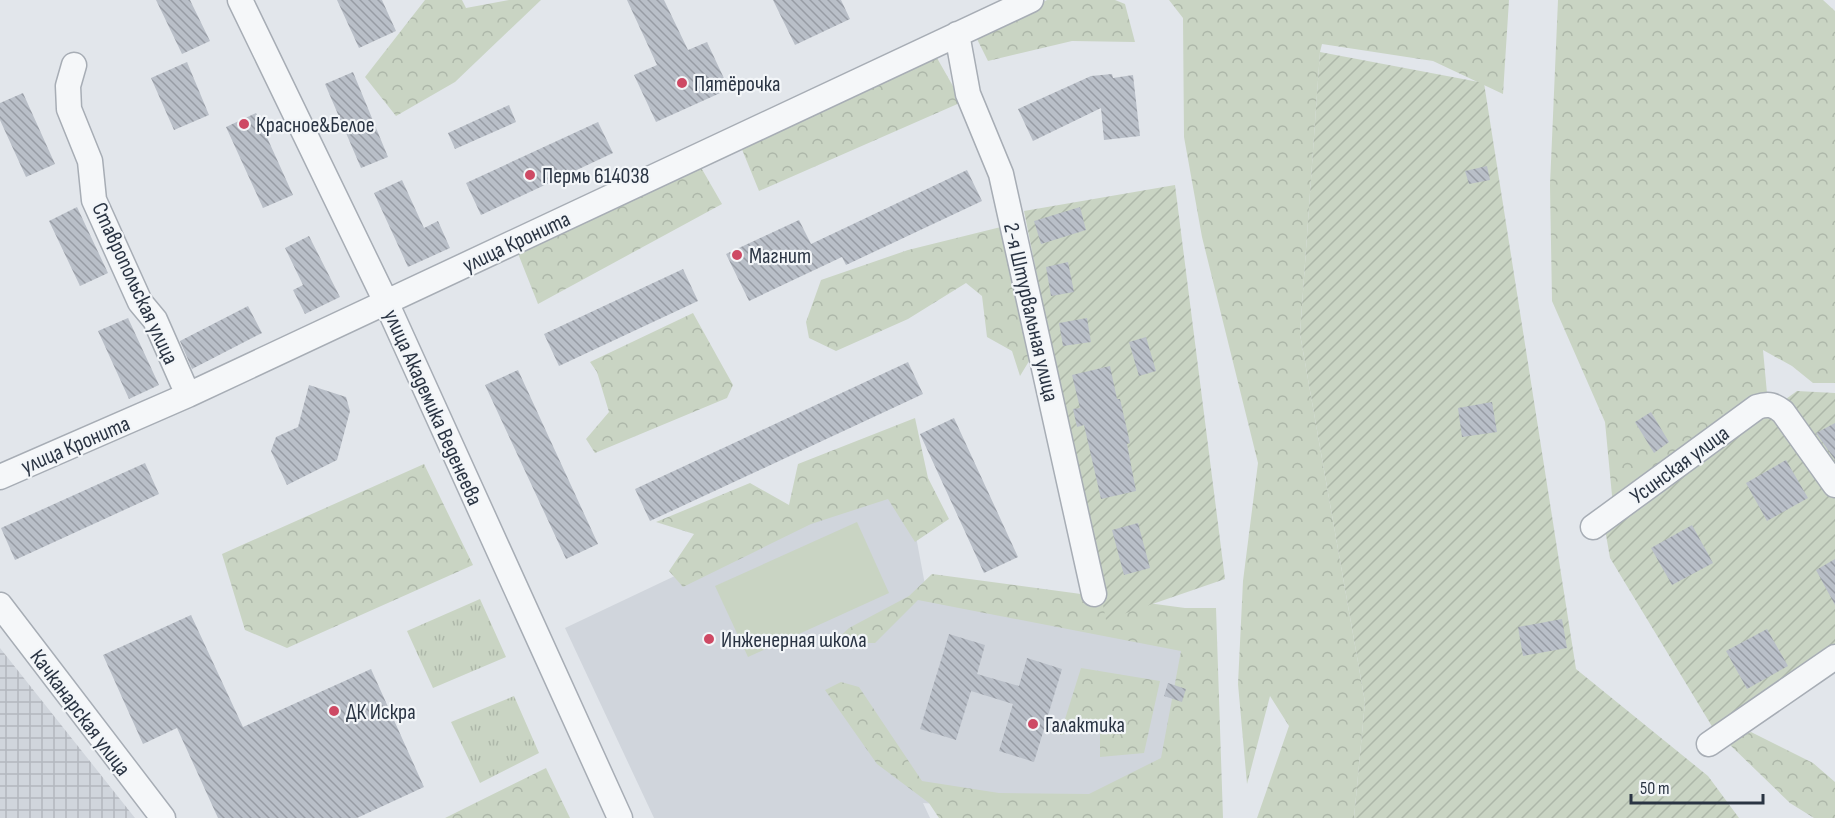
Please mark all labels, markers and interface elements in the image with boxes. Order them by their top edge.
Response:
place label: Пятёрочка [694,71,781,98]
marker: Пятёрочка [675,76,689,90]
place label: Красное&Белое [256,112,375,139]
marker: Красное&Белое [237,117,251,131]
place label: Пермь 614038 [542,163,649,190]
marker: Пермь 614038 [523,168,537,182]
street label: Ставропольская улица [85,198,184,369]
street label: улица Кронита [459,206,575,279]
street label: 2-я Штурвальная улица [997,220,1064,404]
place label: Магнит [749,243,811,270]
marker: Магнит [730,248,744,262]
street label: улица Академика Веденеева [377,305,488,510]
street label: улица Кронита [17,410,134,480]
street label: Усинская улица [1625,420,1735,510]
place label: Инженерная школа [721,627,867,654]
marker: Инженерная школа [702,632,716,646]
street label: Качканарская улица [24,644,136,781]
place label: ДК Искра [346,699,416,726]
marker: ДК Искра [327,704,341,718]
place label: Галактика [1045,712,1125,739]
marker: Галактика [1026,717,1040,731]
scale bar [1631,767,1763,805]
text: 50 m [1640,778,1670,799]

